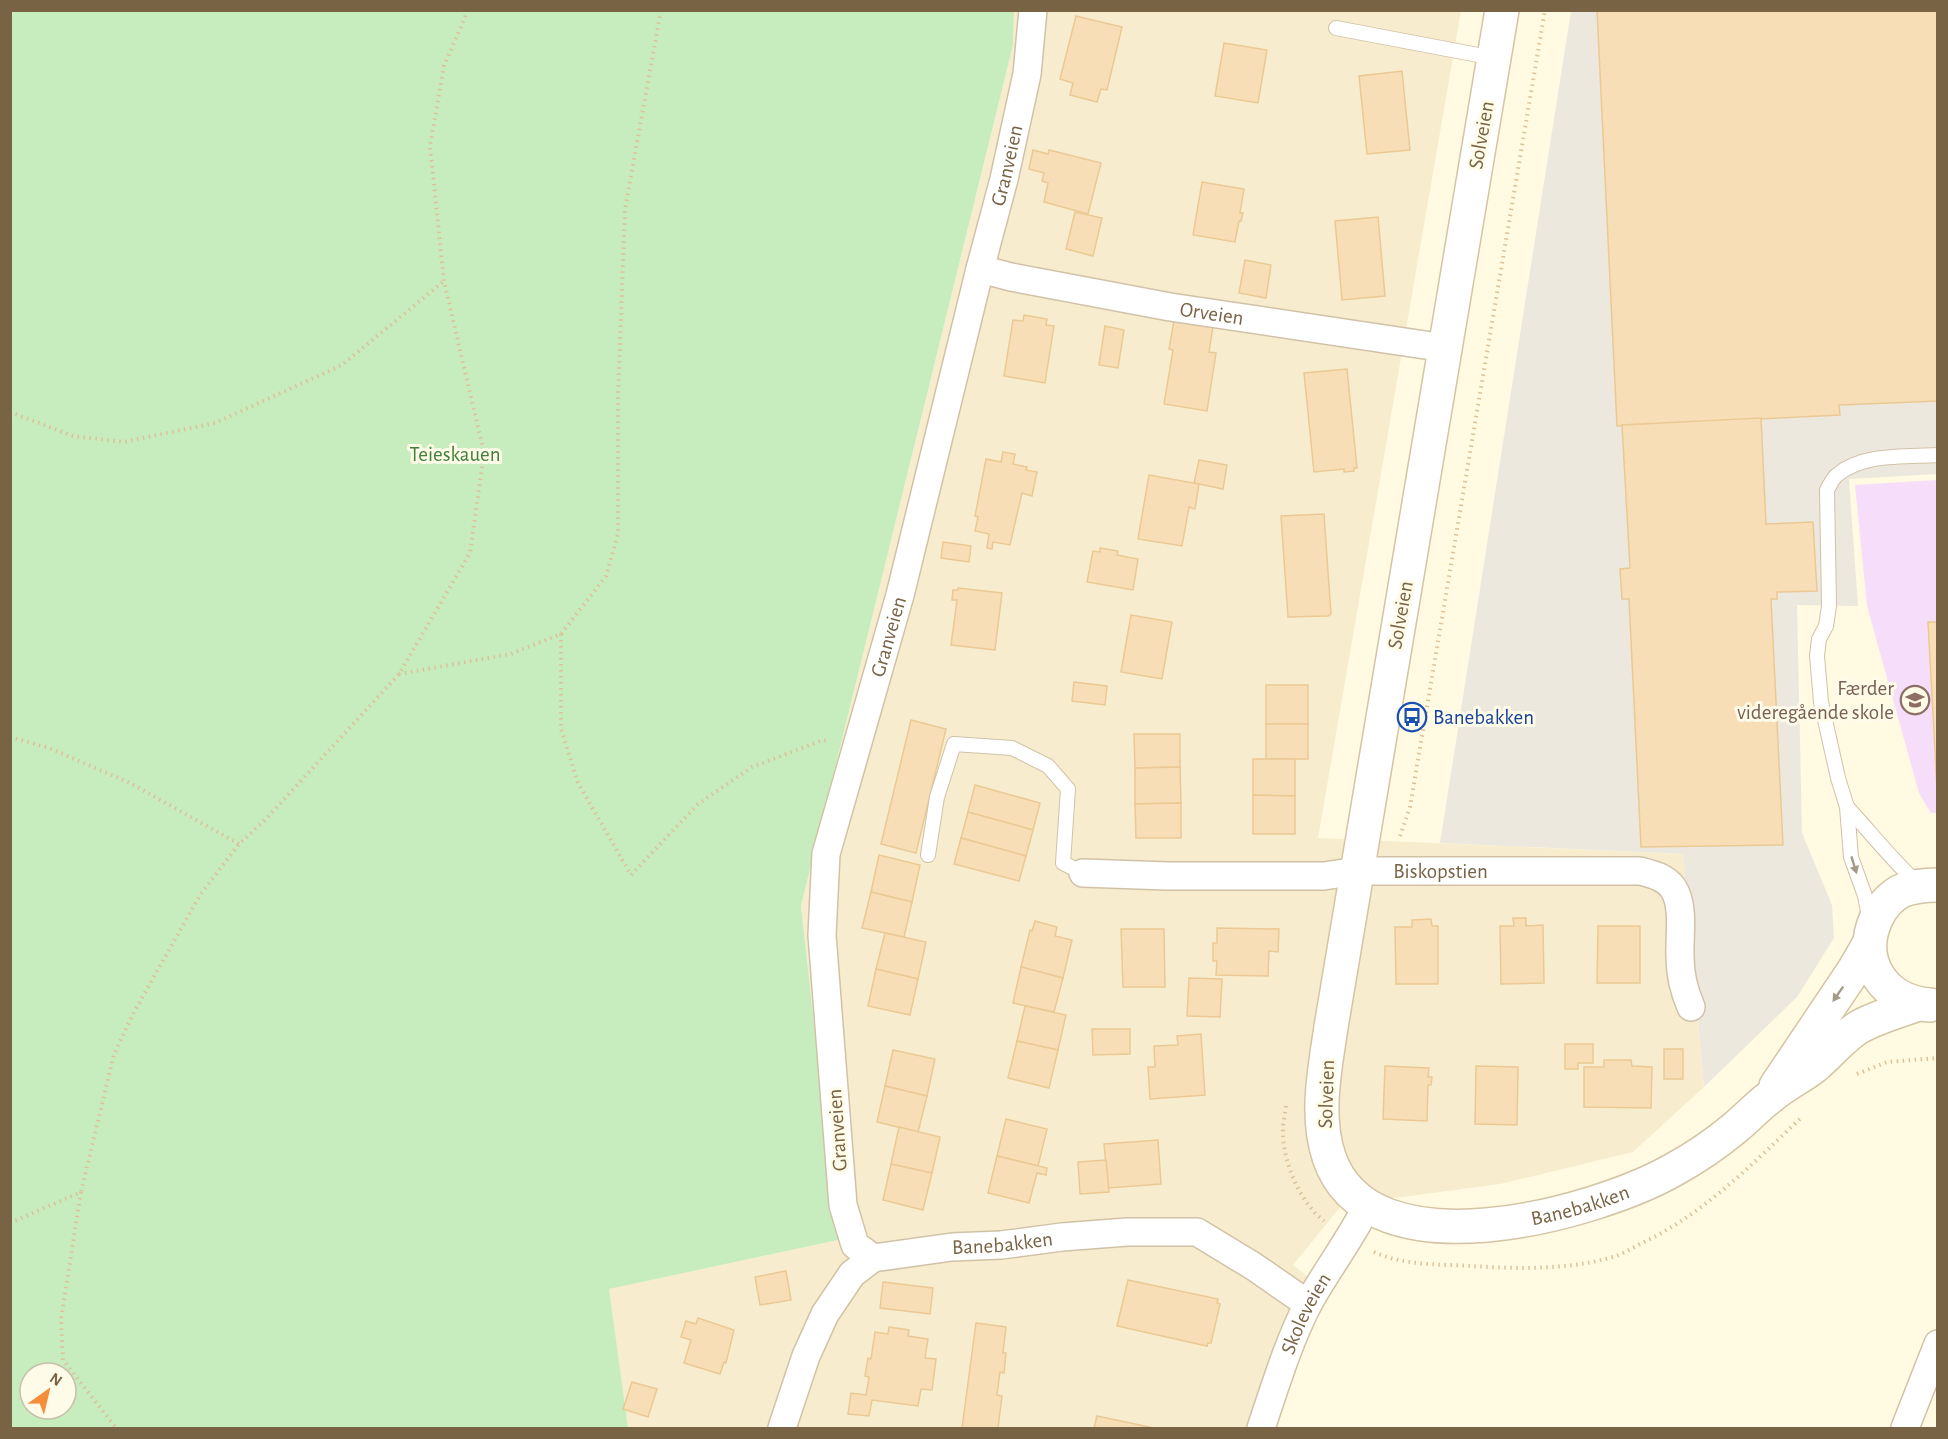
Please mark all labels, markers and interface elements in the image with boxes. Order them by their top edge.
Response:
street label: Solveien [1465,99,1498,171]
street label: Granveien [987,123,1027,208]
street label: Orveien [1178,299,1245,329]
park label: Teieskauen [409,444,501,465]
street label: Solveien [1384,579,1417,651]
street label: Granveien [867,594,910,679]
place label: Færder videregående skole [1737,678,1894,723]
school or university icon: Færder videregående skole [1899,684,1931,716]
bus stop icon: Banebakken [1396,701,1428,733]
place label: Banebakken [1433,707,1534,728]
one-way arrow [1850,856,1859,874]
street label: Biskopstien [1393,861,1488,882]
one-way arrow [1832,985,1844,1001]
street label: Solveien [1315,1059,1338,1129]
street label: Granveien [824,1088,851,1172]
street label: Banebakken [1529,1181,1632,1230]
street label: Banebakken [952,1228,1054,1258]
street label: Skoleveien [1277,1269,1335,1357]
north arrow [18,1361,78,1421]
text: N [47,1370,65,1389]

